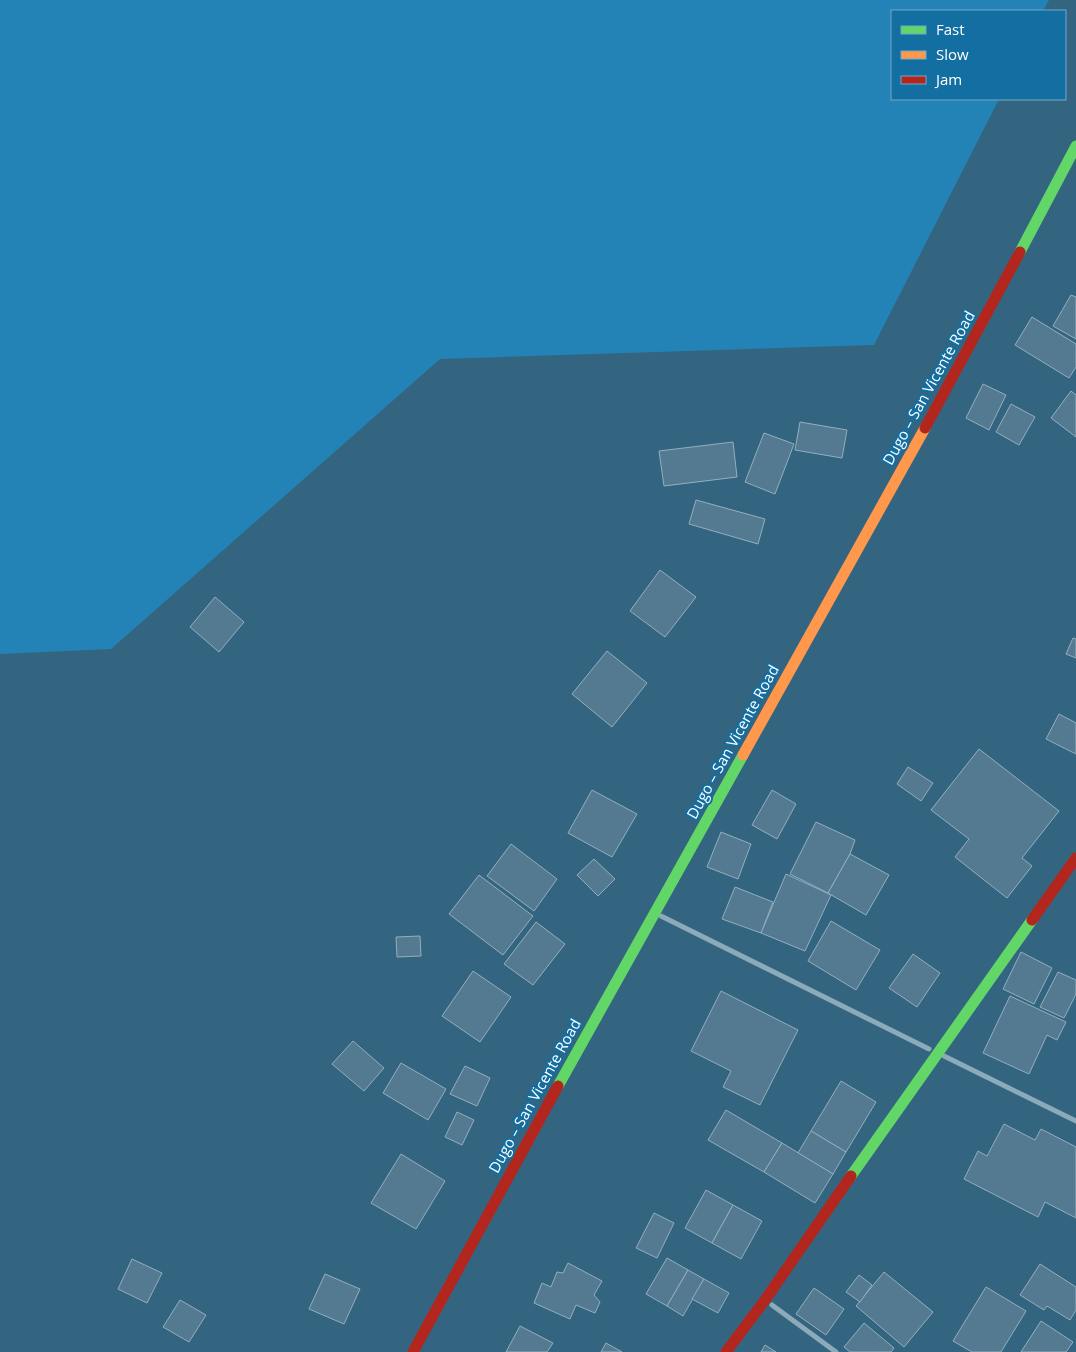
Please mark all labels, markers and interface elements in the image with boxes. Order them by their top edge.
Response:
legend [891,10,1066,100]
text: Fast [936,19,965,39]
text: Slow [936,44,969,64]
text: Jam [934,69,962,89]
street label: Dugo – San Vicente Road [877,307,979,468]
street label: Dugo – San Vicente Road [681,661,783,822]
street label: Dugo – San Vicente Road [483,1015,585,1176]

